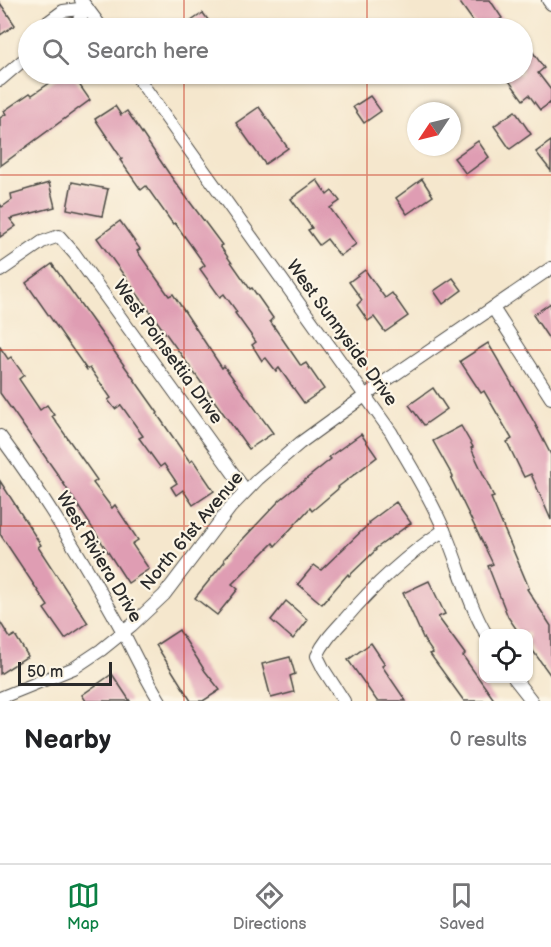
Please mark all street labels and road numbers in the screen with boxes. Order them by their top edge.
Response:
street label: West Sunnyside Drive [282,256,402,410]
street label: West Poinsettia Drive [109,276,227,428]
street label: North 61st Avenue [136,467,248,595]
street label: West Riviera Drive [52,488,146,626]

